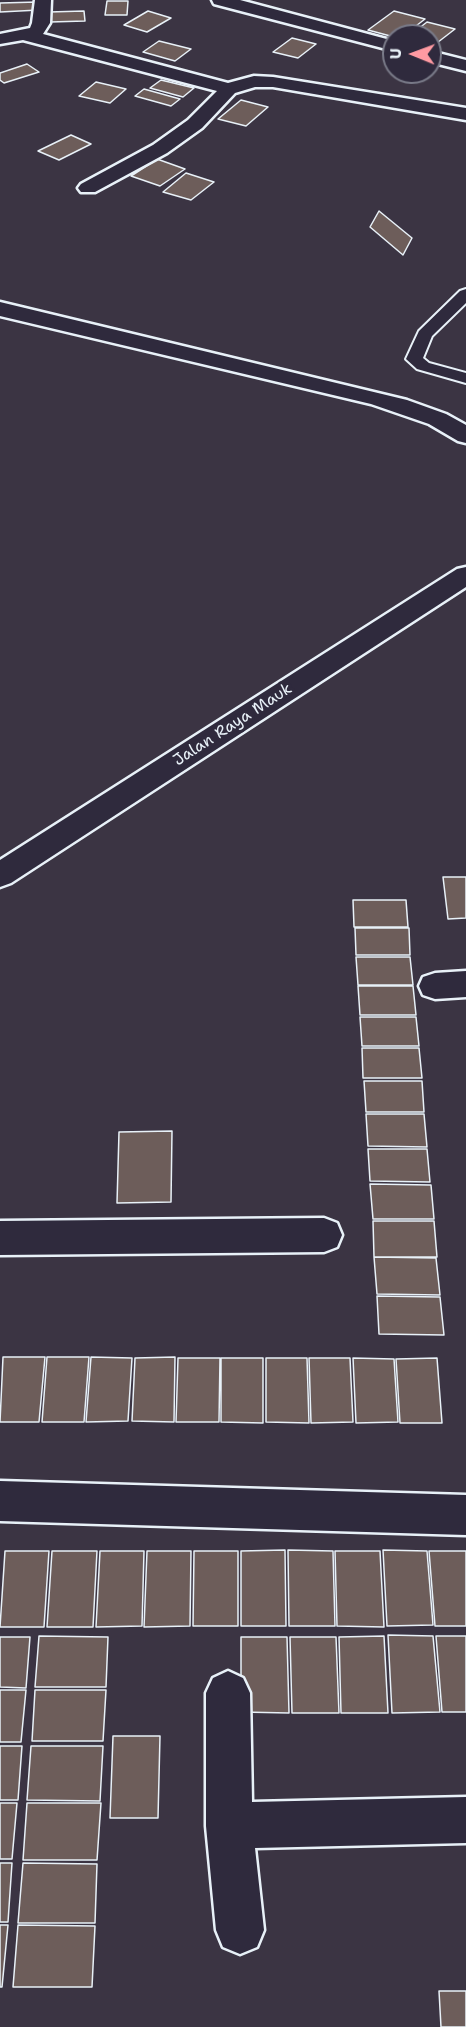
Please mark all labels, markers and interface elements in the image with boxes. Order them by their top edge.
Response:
north arrow [382,24,442,84]
text: U [385,48,406,59]
street label: Jalan Raya Mauk [170,679,296,771]

